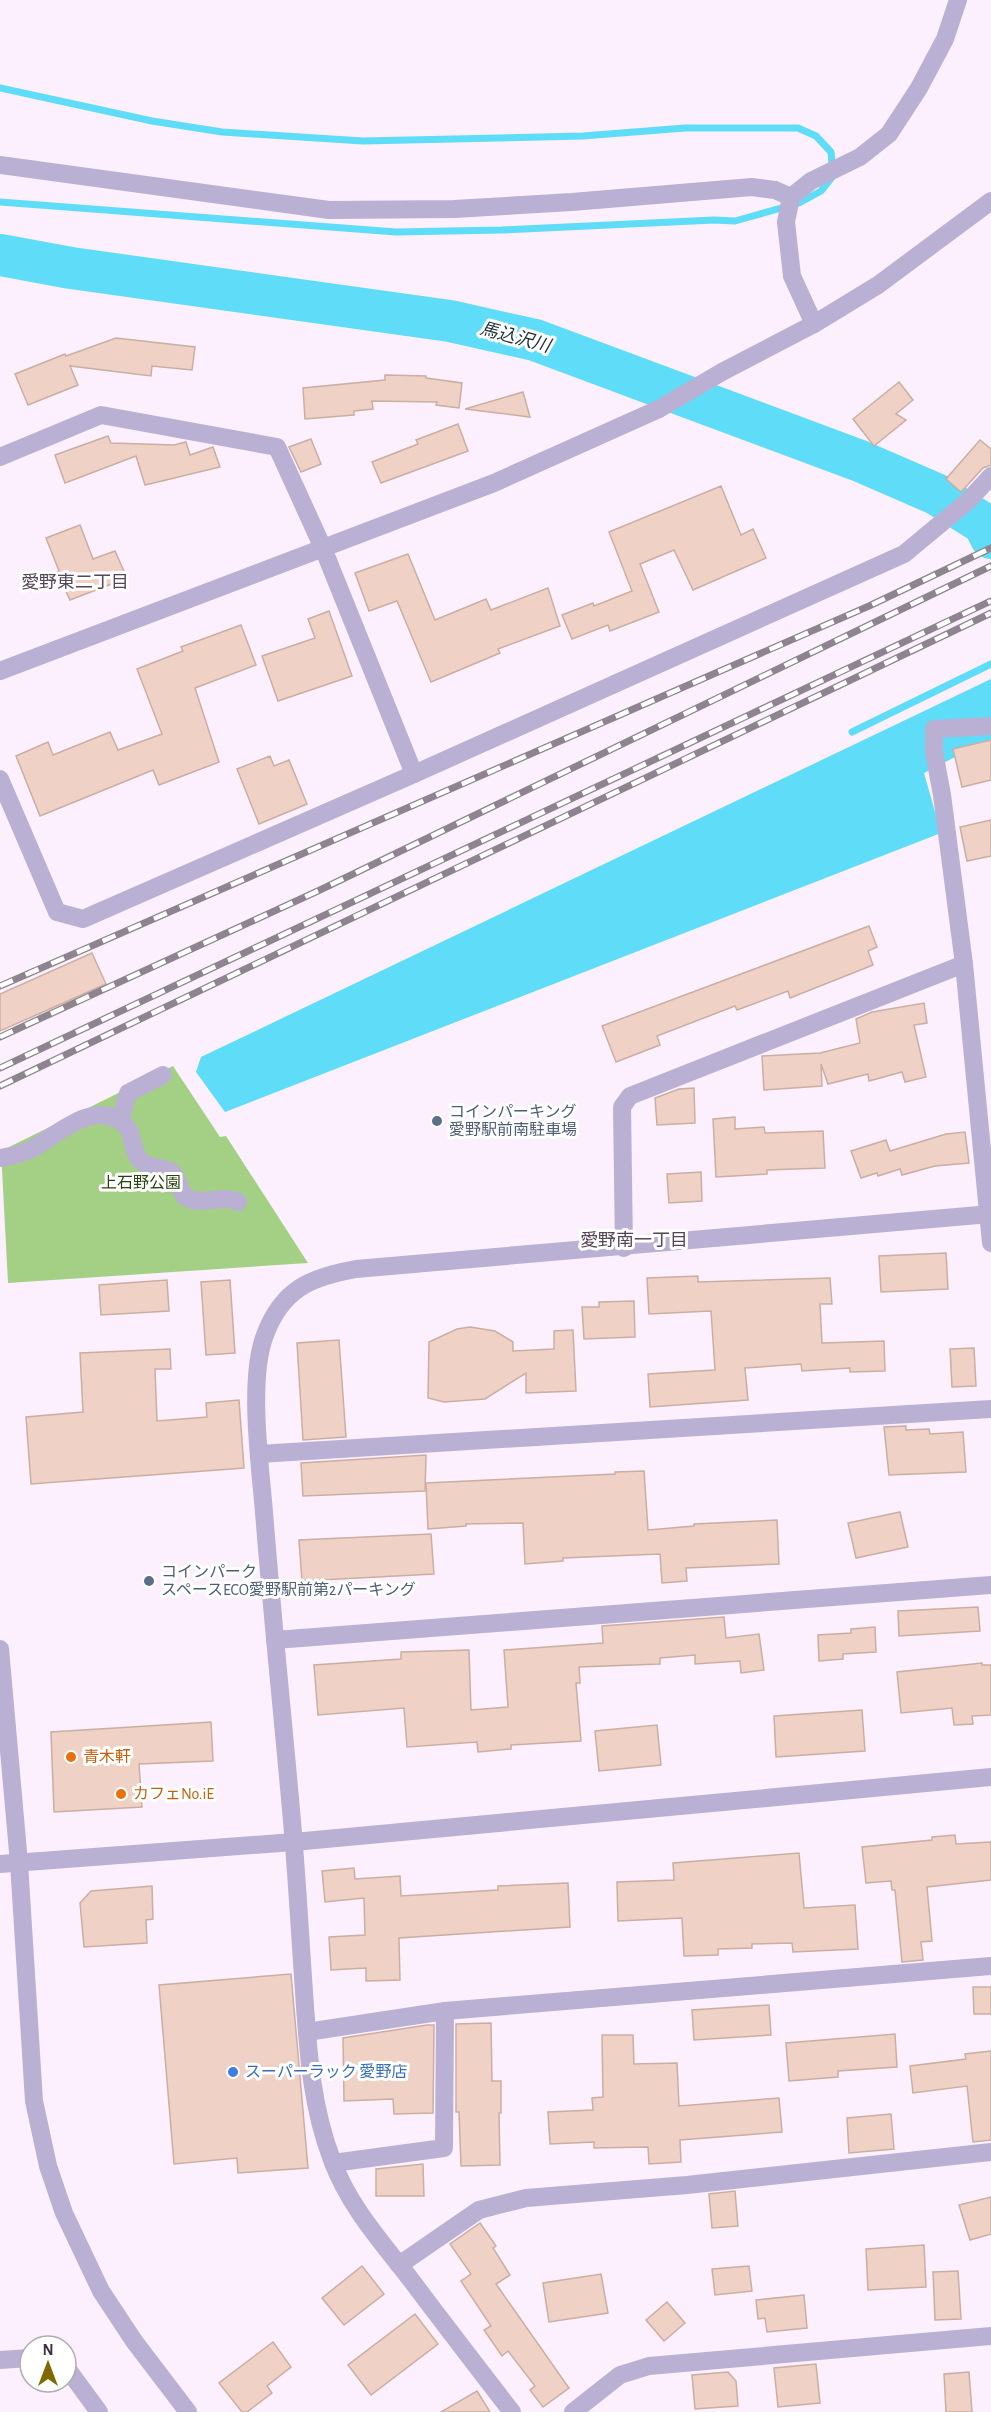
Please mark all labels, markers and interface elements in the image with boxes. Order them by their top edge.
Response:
water label: 馬込沢川 [478,319,554,357]
district label: 愛野東二丁目 [21,573,129,592]
place label: コインパーキング 愛野駅前南駐車場 [449,1103,577,1138]
marker: コインパーキング 愛野駅前南駐車場 [430,1114,444,1128]
park label: 上石野公園 [101,1174,181,1191]
district label: 愛野南一丁目 [580,1231,688,1250]
place label: コインパーク スペースECO愛野駅前第2パーキング [161,1564,416,1598]
marker: コインパーク スペースECO愛野駅前第2パーキング [142,1574,156,1588]
place label: 青木軒 [83,1749,131,1765]
marker: 青木軒 [64,1750,78,1764]
place label: カフェNo.iE [133,1786,214,1802]
marker: カフェNo.iE [114,1787,128,1801]
place label: スーパーラック 愛野店 [245,2063,407,2080]
marker: スーパーラック 愛野店 [226,2065,240,2079]
north arrow [18,2334,78,2394]
text: N [42,2342,54,2358]

